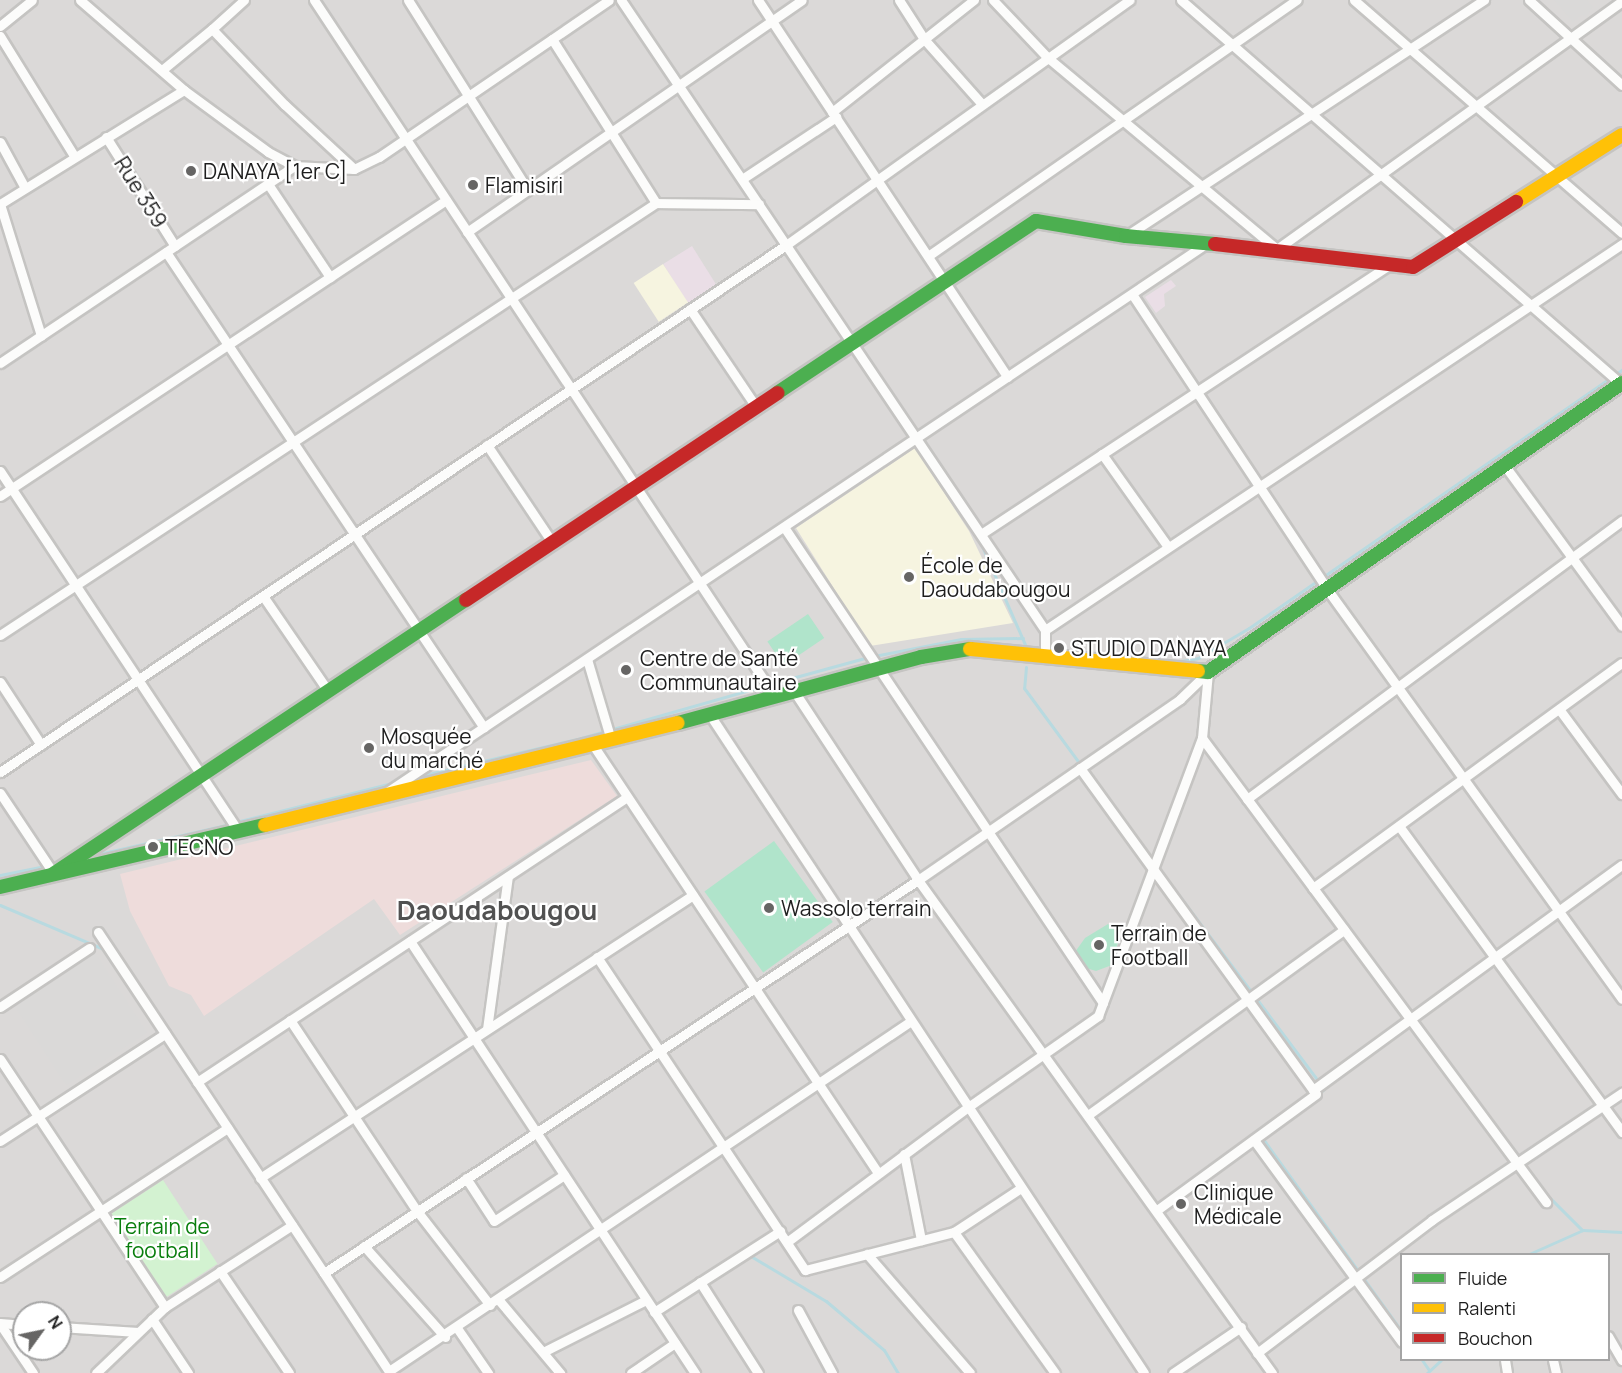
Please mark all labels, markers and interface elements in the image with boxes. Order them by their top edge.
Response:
street label: Rue 359 [109,152,173,232]
place label: DANAYA [1er C] [203,158,347,184]
marker: DANAYA [1er C] [184,164,198,178]
place label: Flamisiri [485,172,563,198]
marker: Flamisiri [466,178,480,192]
place label: École de Daoudabougou [921,552,1070,602]
marker: École de Daoudabougou [902,570,916,584]
place label: STUDIO DANAYA [1071,635,1227,661]
marker: STUDIO DANAYA [1052,641,1066,655]
place label: Centre de Santé Communautaire [640,645,798,695]
marker: Centre de Santé Communautaire [617,661,635,679]
place label: Mosquée du marché [381,723,483,773]
marker: Mosquée du marché [362,741,376,755]
place label: TECNO [165,834,234,860]
marker: TECNO [146,840,160,854]
district label: Daoudabougou [397,894,597,926]
place label: Wassolo terrain [781,895,931,921]
marker: Wassolo terrain [762,901,776,915]
place label: Terrain de Football [1111,920,1207,970]
marker: Terrain de Football [1092,938,1106,952]
place label: Clinique Médicale [1194,1179,1282,1229]
marker: Clinique Médicale [1172,1195,1190,1213]
park label: Terrain de football [114,1213,210,1263]
legend [1400,1253,1610,1361]
text: Fluide [1458,1266,1507,1290]
text: Ralenti [1458,1296,1516,1320]
north arrow [12,1301,72,1361]
text: N [43,1311,68,1333]
text: Bouchon [1458,1326,1532,1350]

